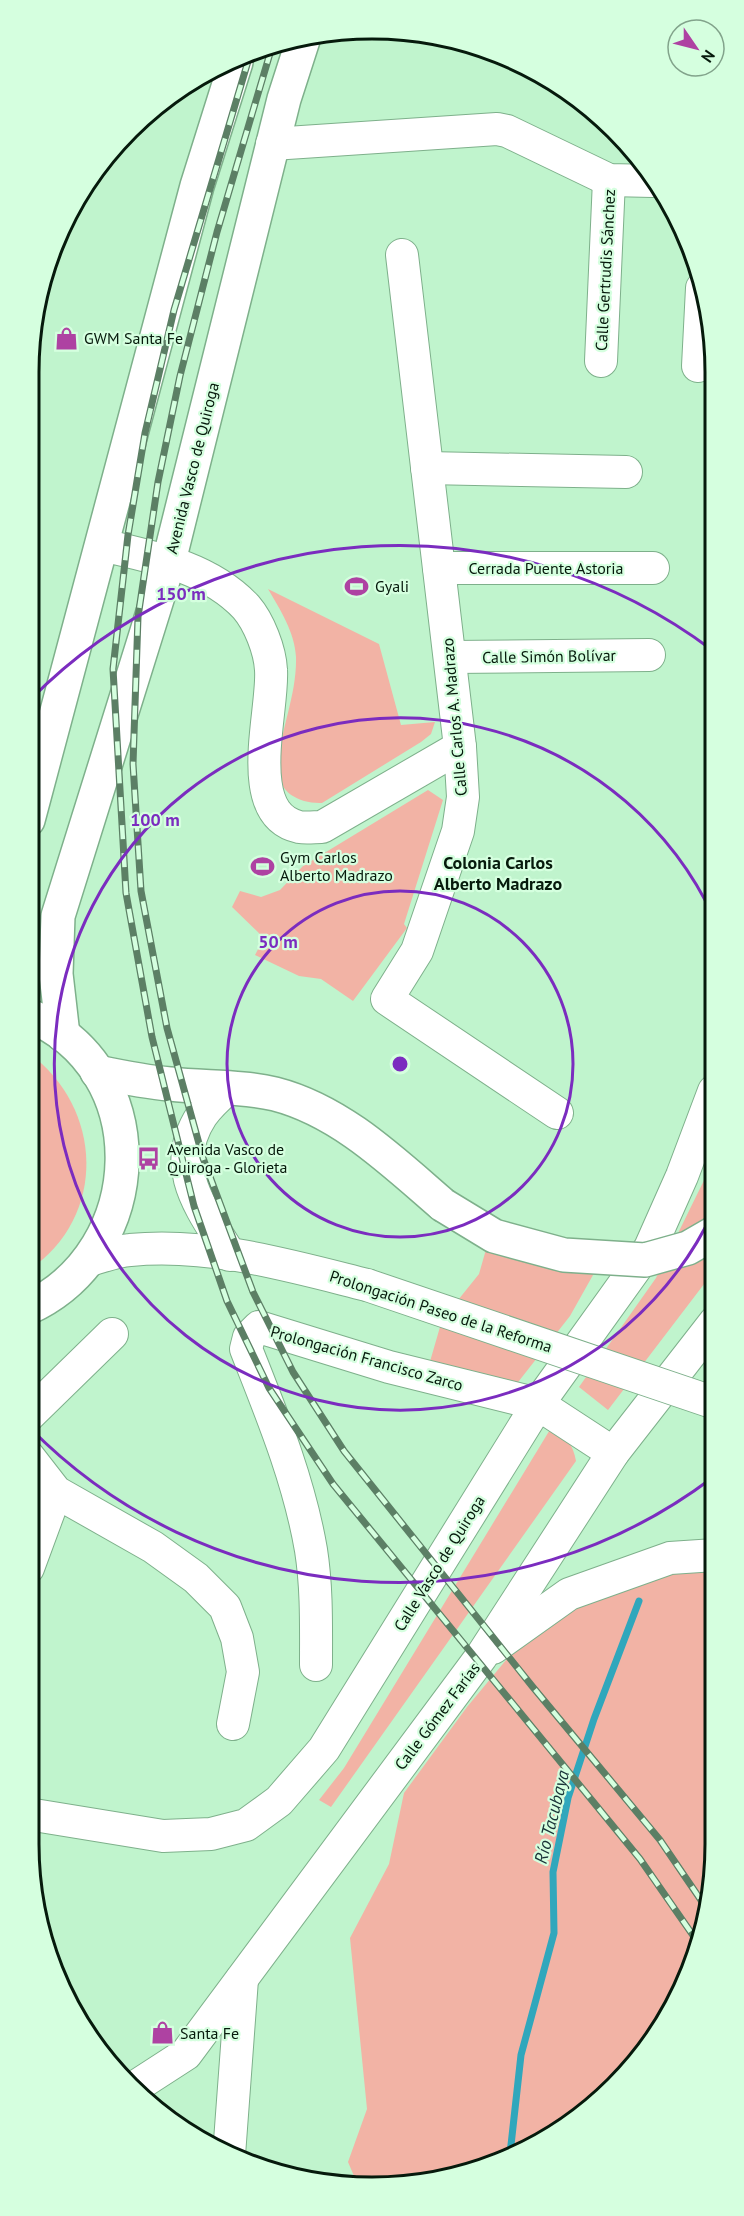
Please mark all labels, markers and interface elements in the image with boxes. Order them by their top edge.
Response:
north arrow [666,18,726,78]
text: N [697,47,719,67]
street label: Calle Gertrudis Sánchez [591,189,619,351]
shop icon: GWM Santa Fe [53,325,79,351]
place label: GWM Santa Fe [84,328,183,348]
street label: Avenida Vasco de Quiroga [161,380,223,556]
street label: Cerrada Puente Astoria [469,558,623,578]
sports icon: Gyali [344,573,370,599]
place label: Gyali [375,576,409,596]
text: 150 m [156,582,206,605]
street label: Calle Carlos A. Madrazo [437,637,471,797]
street label: Calle Simón Bolívar [482,645,617,667]
text: 100 m [130,808,180,831]
place label: Gym Carlos Alberto Madrazo [280,847,393,885]
district label: Colonia Carlos Alberto Madrazo [434,851,562,895]
sports icon: Gym Carlos Alberto Madrazo [249,853,275,879]
text: 50 m [258,930,298,953]
centre of rings [390,1054,410,1074]
place label: Avenida Vasco de Quiroga - Glorieta [167,1139,287,1177]
bus stop icon: Avenida Vasco de Quiroga - Glorieta [136,1145,162,1171]
street label: Prolongación Paseo de la Reforma [327,1266,555,1356]
street label: Prolongación Francisco Zarco [269,1321,465,1395]
street label: Calle Vasco de Quiroga [389,1491,489,1635]
street label: Calle Gómez Farías [390,1658,484,1774]
water label: Río Tacubaya [529,1768,574,1866]
shop icon: Santa Fe [149,2020,175,2046]
place label: Santa Fe [180,2023,239,2043]

